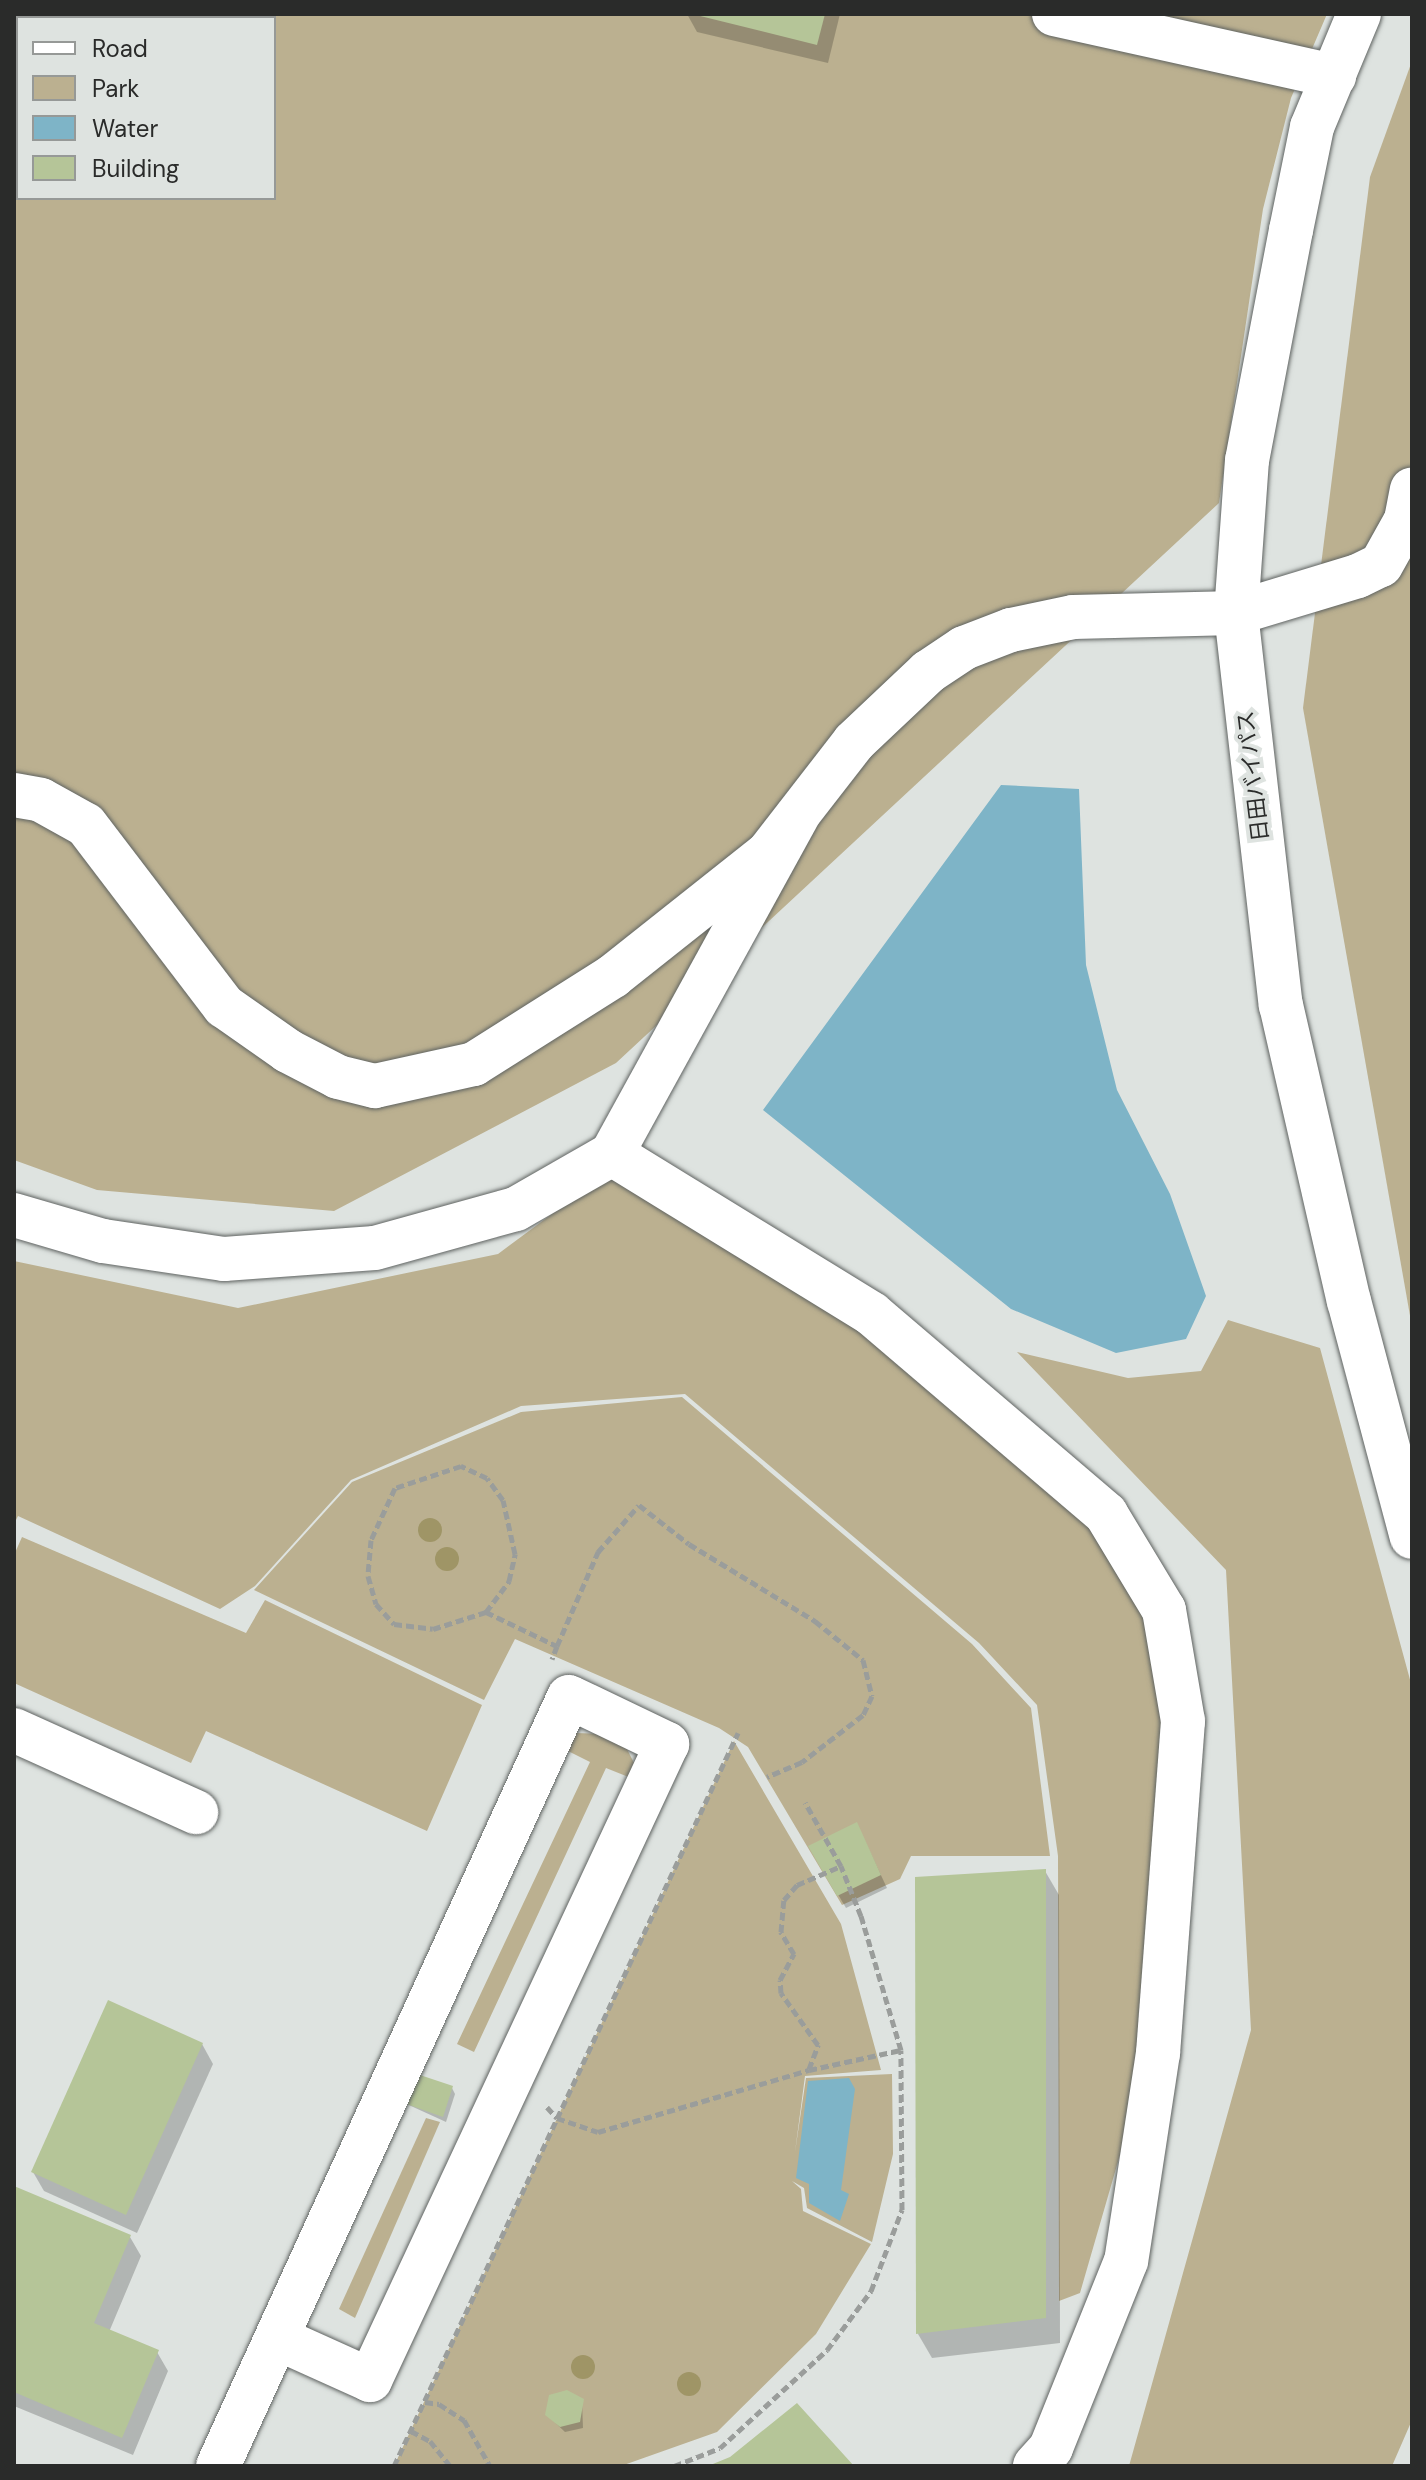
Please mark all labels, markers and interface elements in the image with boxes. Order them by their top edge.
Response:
legend [16,16,276,200]
text: Road [92,33,148,64]
text: Park [92,73,139,104]
text: Water [92,113,158,144]
text: Building [92,153,179,184]
street label: 日田バイパス [1232,709,1274,843]

